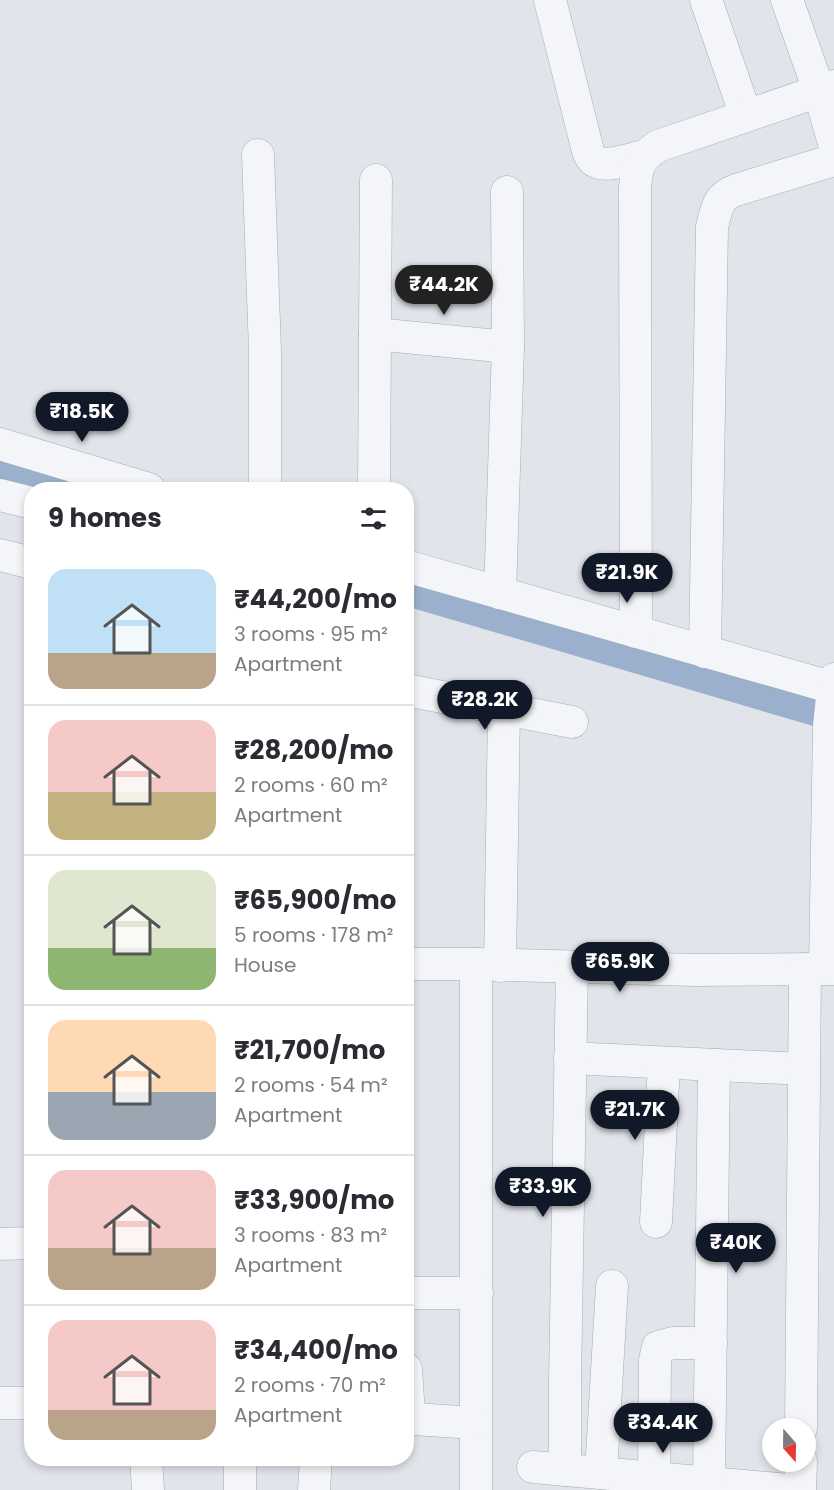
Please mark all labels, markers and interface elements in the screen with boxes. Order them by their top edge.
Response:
pin: ₹44.2K [395,265,493,316]
text: ₹44.2K [409,270,479,298]
pin: ₹18.5K [33,392,131,443]
text: ₹18.5K [49,397,115,425]
text: 9 homes [48,500,162,536]
icon: filters [357,502,390,535]
pin: ₹21.9K [578,553,676,604]
text: ₹21.9K [596,558,658,586]
text: ₹44,200/mo [234,581,397,617]
icon: home [96,593,168,665]
text: 3 rooms · 95 m² [234,620,388,648]
text: Apartment [234,650,342,678]
pin: ₹28.2K [436,680,534,731]
text: ₹28.2K [451,685,519,713]
text: ₹28,200/mo [234,732,393,768]
icon: home [96,744,168,816]
text: 2 rooms · 60 m² [234,771,388,799]
text: Apartment [234,801,342,829]
text: ₹65,900/mo [234,882,396,918]
icon: home [96,894,168,966]
text: 5 rooms · 178 m² [234,921,393,949]
pin: ₹65.9K [571,942,669,993]
text: ₹65.9K [585,947,655,975]
text: House [234,951,296,979]
text: ₹21,700/mo [234,1032,385,1068]
icon: home [96,1044,168,1116]
text: 2 rooms · 54 m² [234,1071,388,1099]
pin: ₹21.7K [586,1090,684,1141]
text: ₹21.7K [604,1095,666,1123]
text: Apartment [234,1101,342,1129]
pin: ₹33.9K [494,1167,592,1218]
text: ₹33.9K [509,1172,577,1200]
text: ₹33,900/mo [234,1182,394,1218]
icon: home [96,1194,168,1266]
text: 3 rooms · 83 m² [234,1221,387,1249]
pin: ₹40K [700,1223,772,1274]
text: ₹40K [710,1228,762,1256]
text: Apartment [234,1251,342,1279]
text: ₹34,400/mo [234,1332,398,1368]
icon: home [96,1344,168,1416]
text: 2 rooms · 70 m² [234,1371,386,1399]
text: Apartment [234,1401,342,1429]
pin: ₹34.4K [614,1403,712,1454]
text: ₹34.4K [628,1408,698,1436]
north arrow [762,1418,816,1472]
map controls [762,1418,816,1472]

